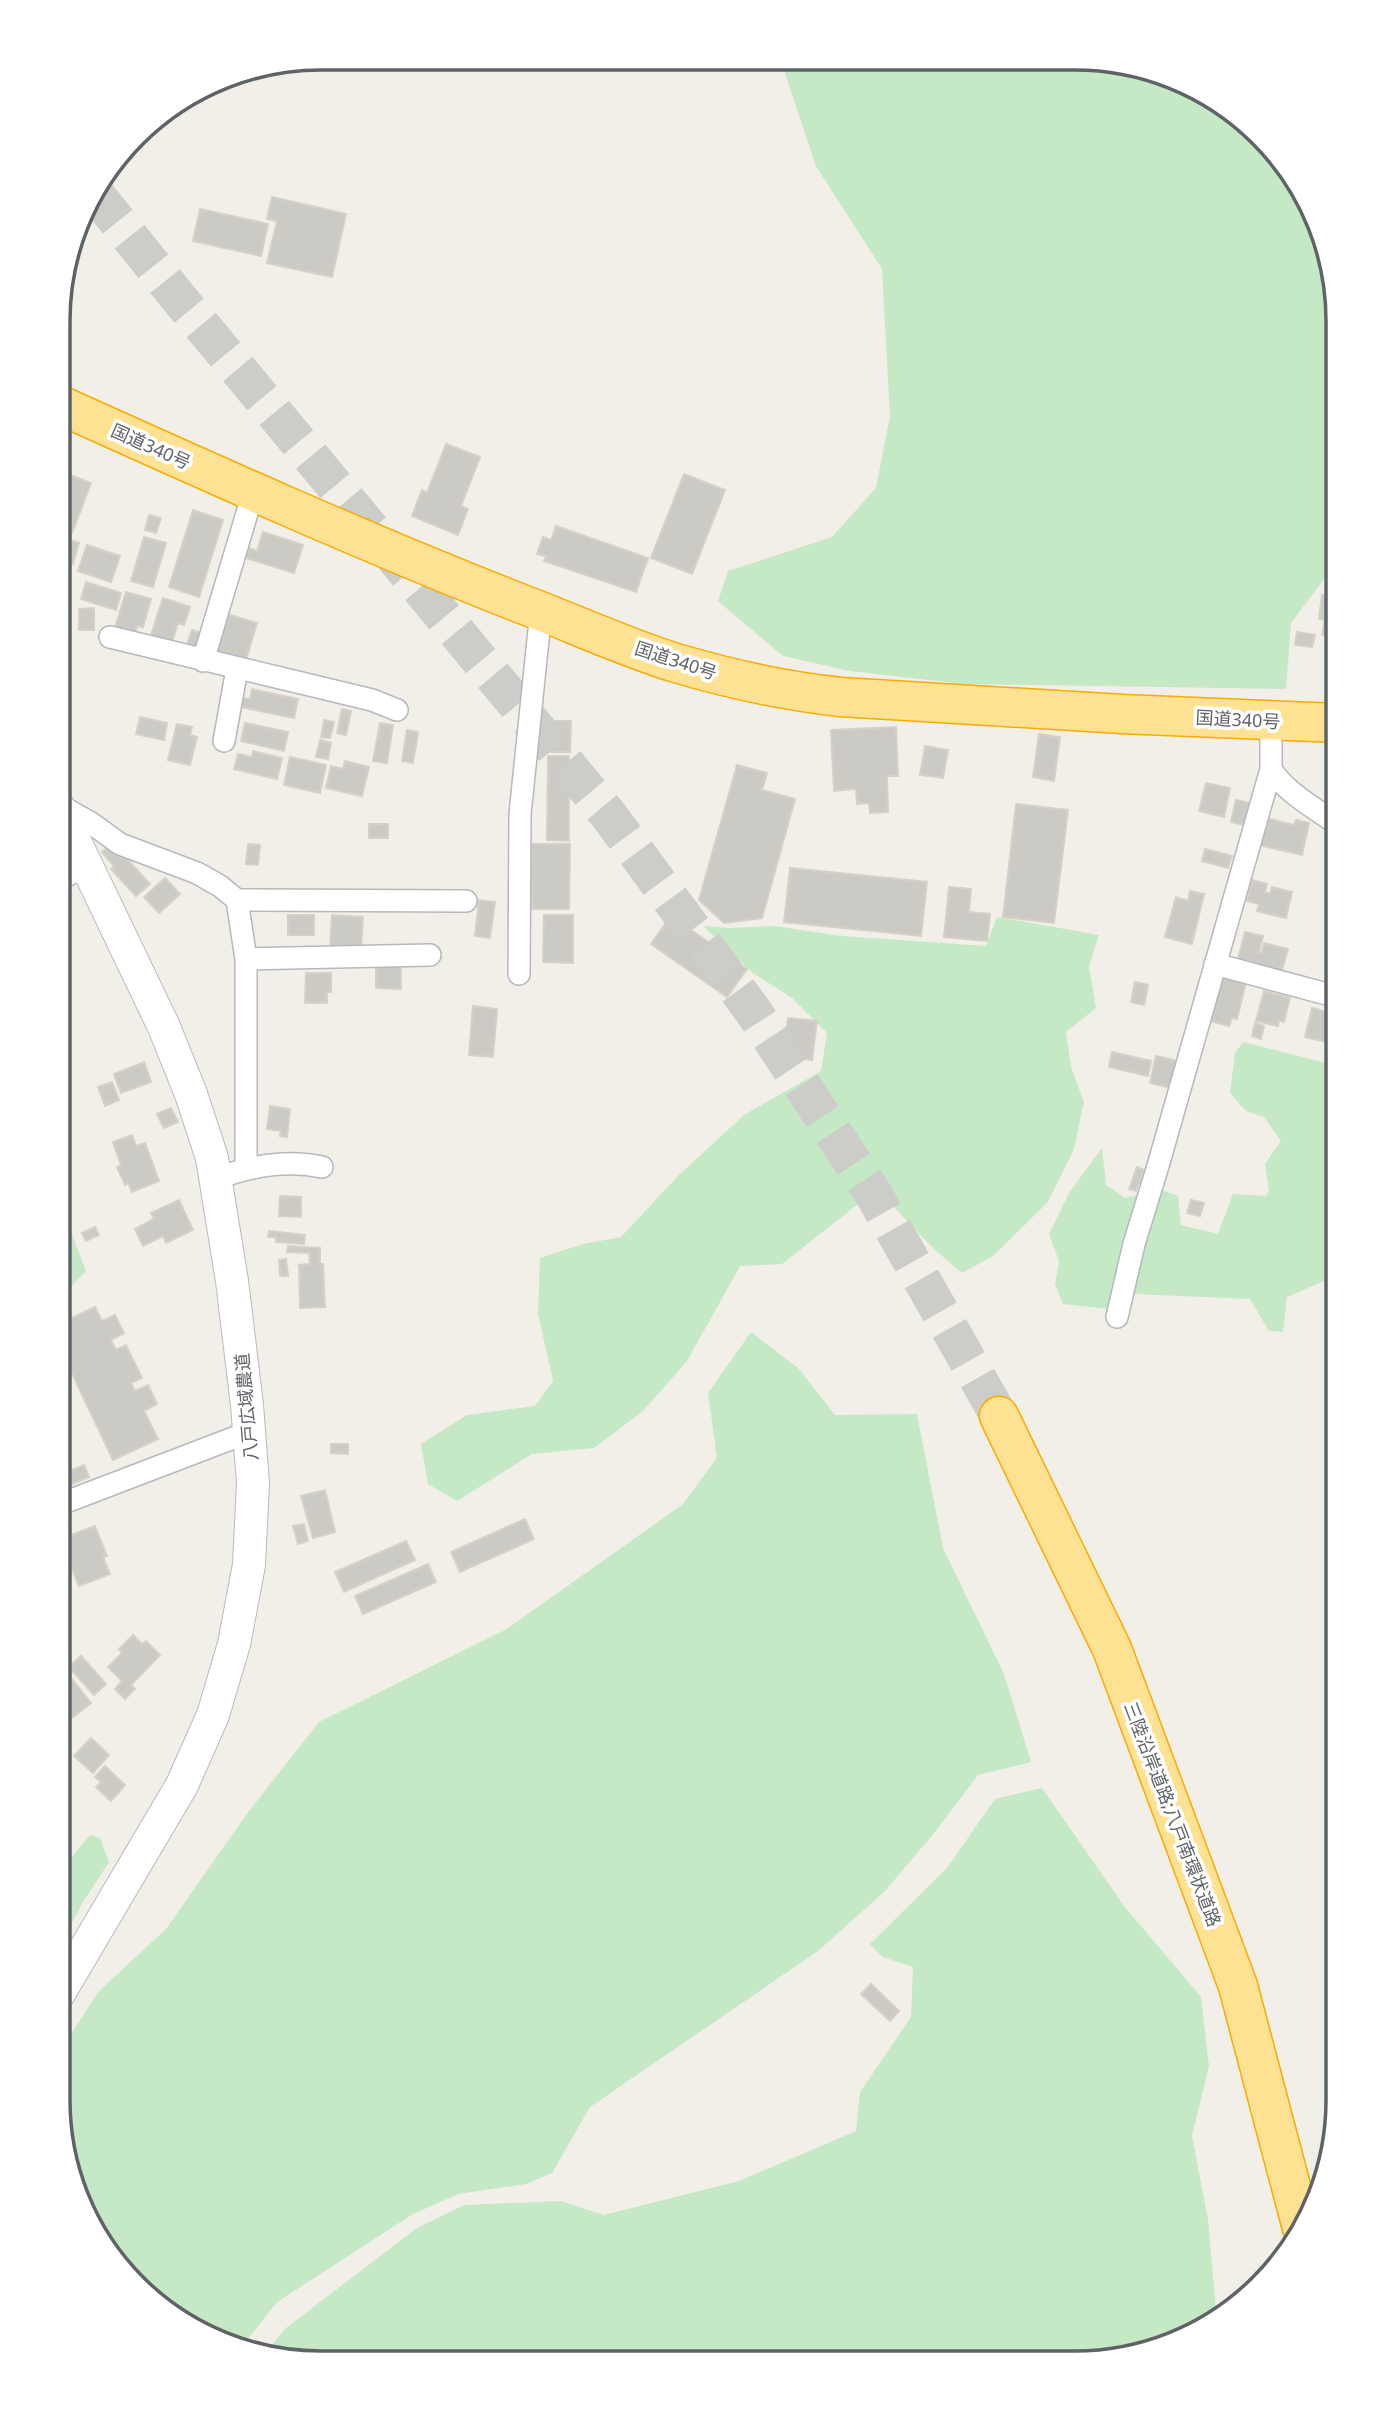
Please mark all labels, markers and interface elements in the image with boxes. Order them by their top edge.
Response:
street label: 国道340号 [107,418,195,474]
street label: 国道340号 [632,635,720,685]
street label: 国道340号 [1195,705,1281,733]
street label: 八戸広域農道 [229,1352,263,1462]
street label: 三陸沿岸道路;八戸南環状道路 [1119,1698,1227,1930]

